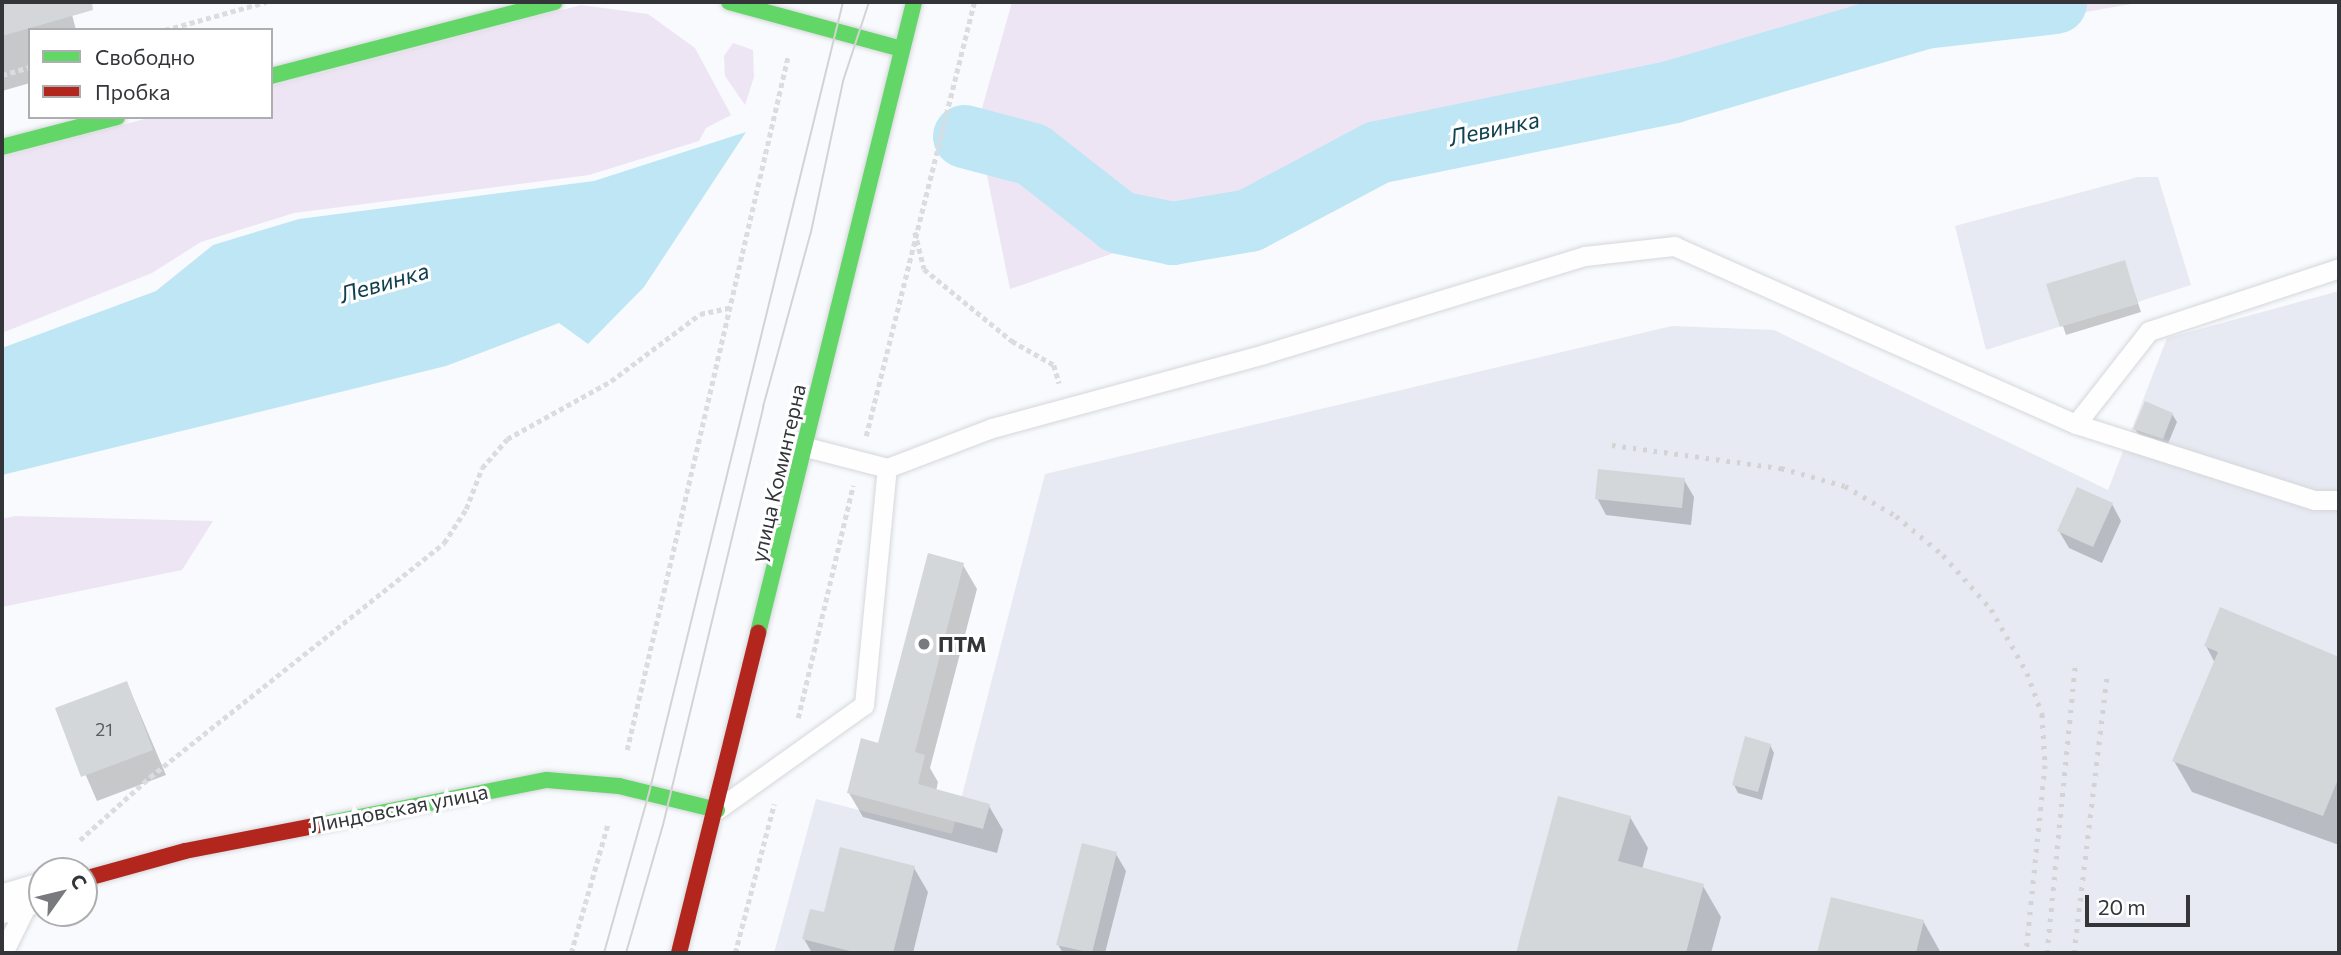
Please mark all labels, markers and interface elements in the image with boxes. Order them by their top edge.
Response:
legend [28,28,273,119]
text: Свободно [95,44,195,69]
text: Пробка [95,79,170,104]
water label: Левинка [1446,105,1542,151]
water label: Левинка [336,256,432,308]
street label: улица Коминтерна [745,381,811,565]
place label: ПТМ [938,631,987,657]
marker: ПТМ [916,636,932,652]
house number: 21 [95,718,113,740]
street label: Линдовская улица [308,778,490,838]
north arrow [28,857,98,927]
text: С [66,869,92,893]
scale bar [2089,881,2194,925]
text: 20 m [2098,894,2146,919]

